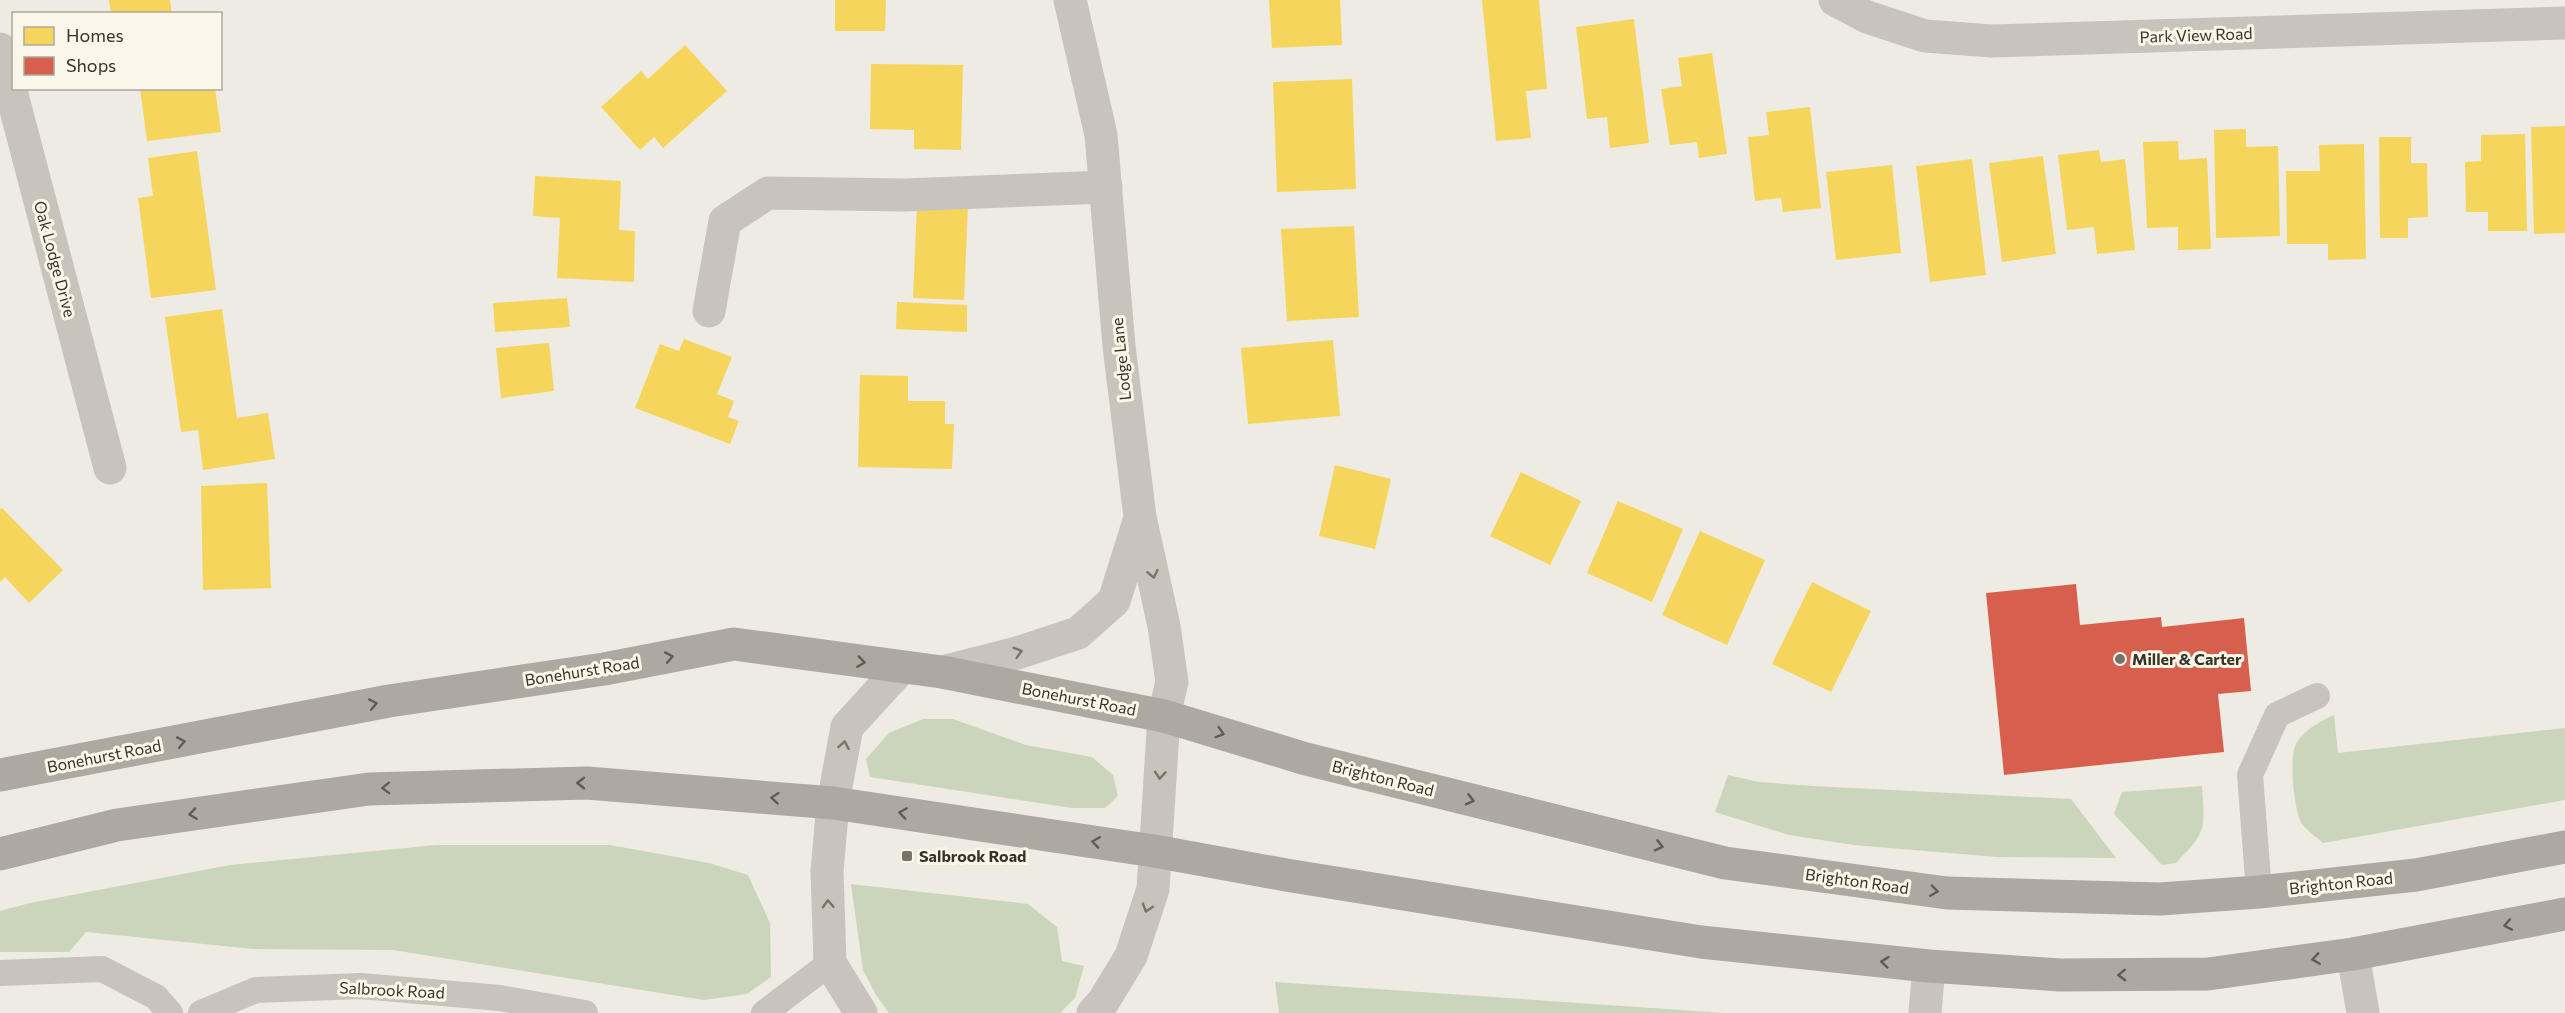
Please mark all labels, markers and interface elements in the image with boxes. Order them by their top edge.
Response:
legend [12,12,222,90]
street label: Park View Road [2139,23,2253,46]
text: Homes [66,24,124,46]
text: Shops [66,54,116,76]
street label: Oak Lodge Drive [31,199,80,319]
street label: Lodge Lane [1107,317,1134,401]
one-way arrow [1145,569,1158,579]
one-way arrow [1012,647,1023,659]
place label: Miller & Carter [2132,649,2242,668]
one-way arrow [664,651,674,663]
street label: Bonehurst Road [523,652,641,689]
marker: Miller & Carter [2113,652,2127,666]
one-way arrow [857,656,866,668]
street label: Bonehurst Road [1020,678,1138,719]
one-way arrow [367,698,377,711]
one-way arrow [1215,726,1225,738]
street label: Bonehurst Road [45,735,163,776]
one-way arrow [176,736,186,749]
one-way arrow [837,741,850,751]
street label: Brighton Road [1330,756,1436,799]
one-way arrow [1154,770,1167,779]
one-way arrow [576,777,585,789]
one-way arrow [381,782,390,794]
one-way arrow [770,792,779,805]
one-way arrow [1465,792,1475,805]
one-way arrow [188,808,197,820]
one-way arrow [899,808,908,820]
one-way arrow [1092,836,1102,849]
one-way arrow [1654,839,1664,852]
place label: Salbrook Road [919,846,1026,865]
marker: Salbrook Road [900,849,914,863]
street label: Brighton Road [1804,864,1910,897]
street label: Brighton Road [2288,868,2394,897]
one-way arrow [1929,885,1939,897]
one-way arrow [822,900,834,909]
one-way arrow [1142,902,1154,913]
one-way arrow [2503,918,2513,931]
one-way arrow [2311,953,2320,965]
one-way arrow [1881,956,1890,969]
one-way arrow [2117,969,2126,981]
street label: Salbrook Road [339,977,445,1002]

